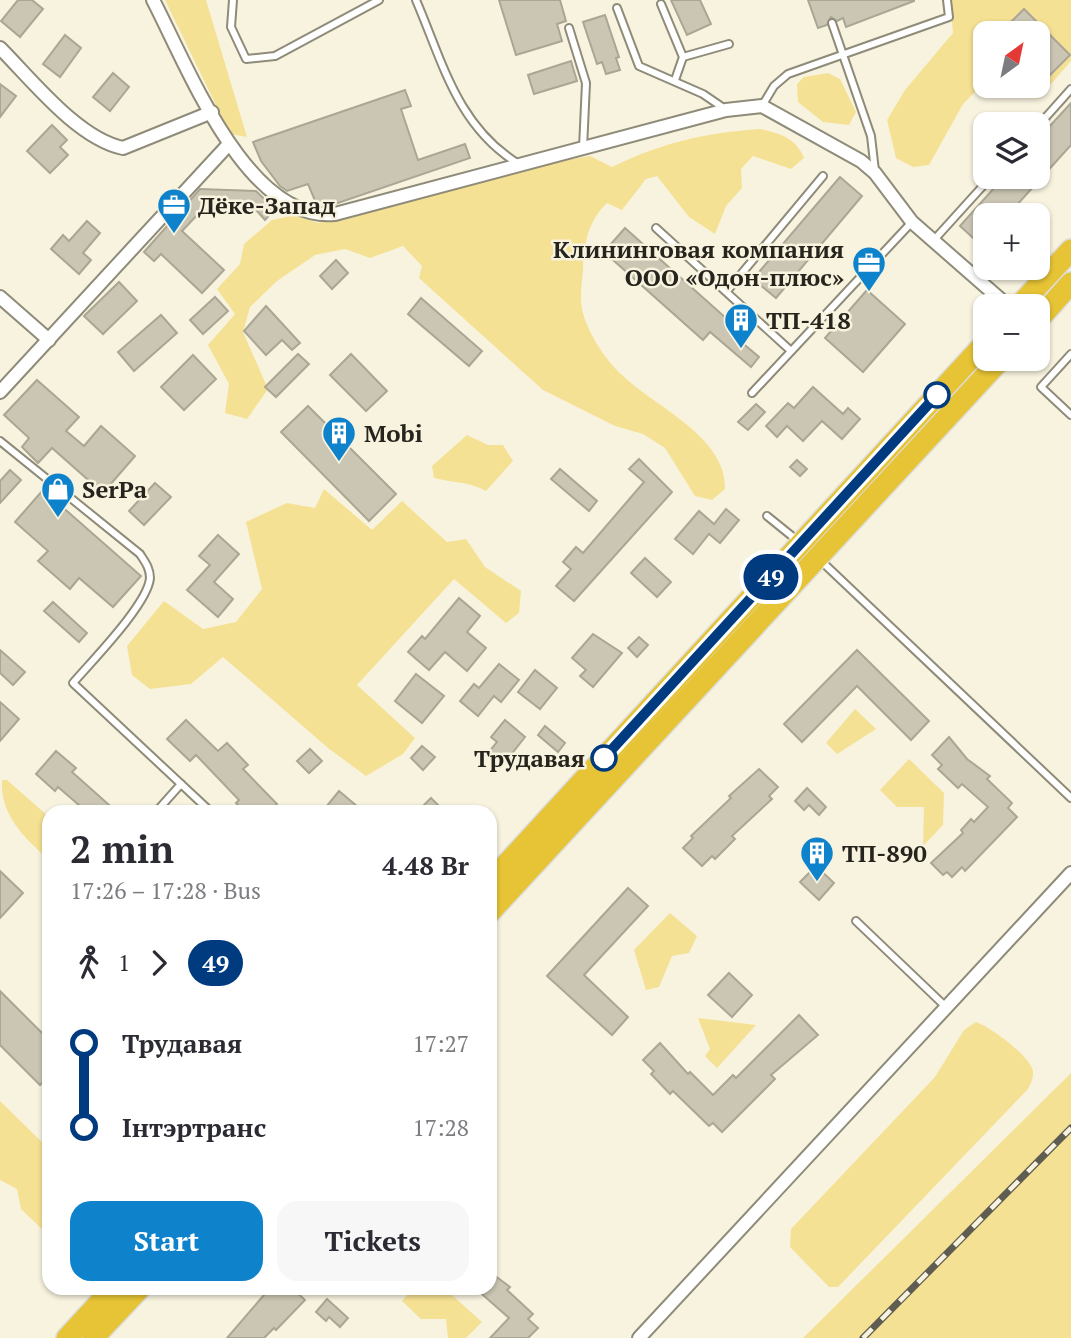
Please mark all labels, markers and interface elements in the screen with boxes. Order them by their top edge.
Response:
north arrow [973,21,1050,98]
map controls [973,21,1050,371]
button: layers [973,112,1050,189]
office icon: Дёке-Запад [155,186,193,235]
place label: Дёке-Запад [198,189,336,221]
button: + [973,203,1050,280]
place label: Клининговая компания ООО «Одон-плюс» [553,233,844,293]
office icon: Клининговая компания ООО «Одон-плюс» [850,244,888,293]
button: − [973,294,1050,371]
building icon: ТП-418 [722,301,760,350]
place label: ТП-418 [766,304,851,336]
unlabelled marker [924,382,950,408]
building icon: Mobi [320,414,358,463]
place label: Mobi [364,417,423,449]
shop icon: SerPa [39,470,77,519]
place label: SerPa [82,473,148,505]
line badge: 49 [740,554,802,600]
text: 49 [757,561,785,593]
place label: Трудавая [474,742,585,774]
marker: Трудавая [591,745,617,771]
text: 2 min [70,824,174,874]
building icon: ТП-890 [798,834,836,883]
place label: ТП-890 [842,837,927,869]
text: 4.48 Br [382,848,469,882]
text: 17:26 – 17:28 · Bus [70,875,261,906]
icon: walk [70,944,108,982]
icon: forward [140,944,178,982]
text: 1 [118,947,130,978]
text: 49 [202,947,229,979]
text: Трудавая [122,1026,242,1060]
text: 17:27 [412,1028,469,1059]
text: Інтэртранс [122,1110,266,1144]
text: 17:28 [412,1112,469,1143]
button: Start [70,1201,263,1281]
button: Tickets [277,1201,469,1281]

